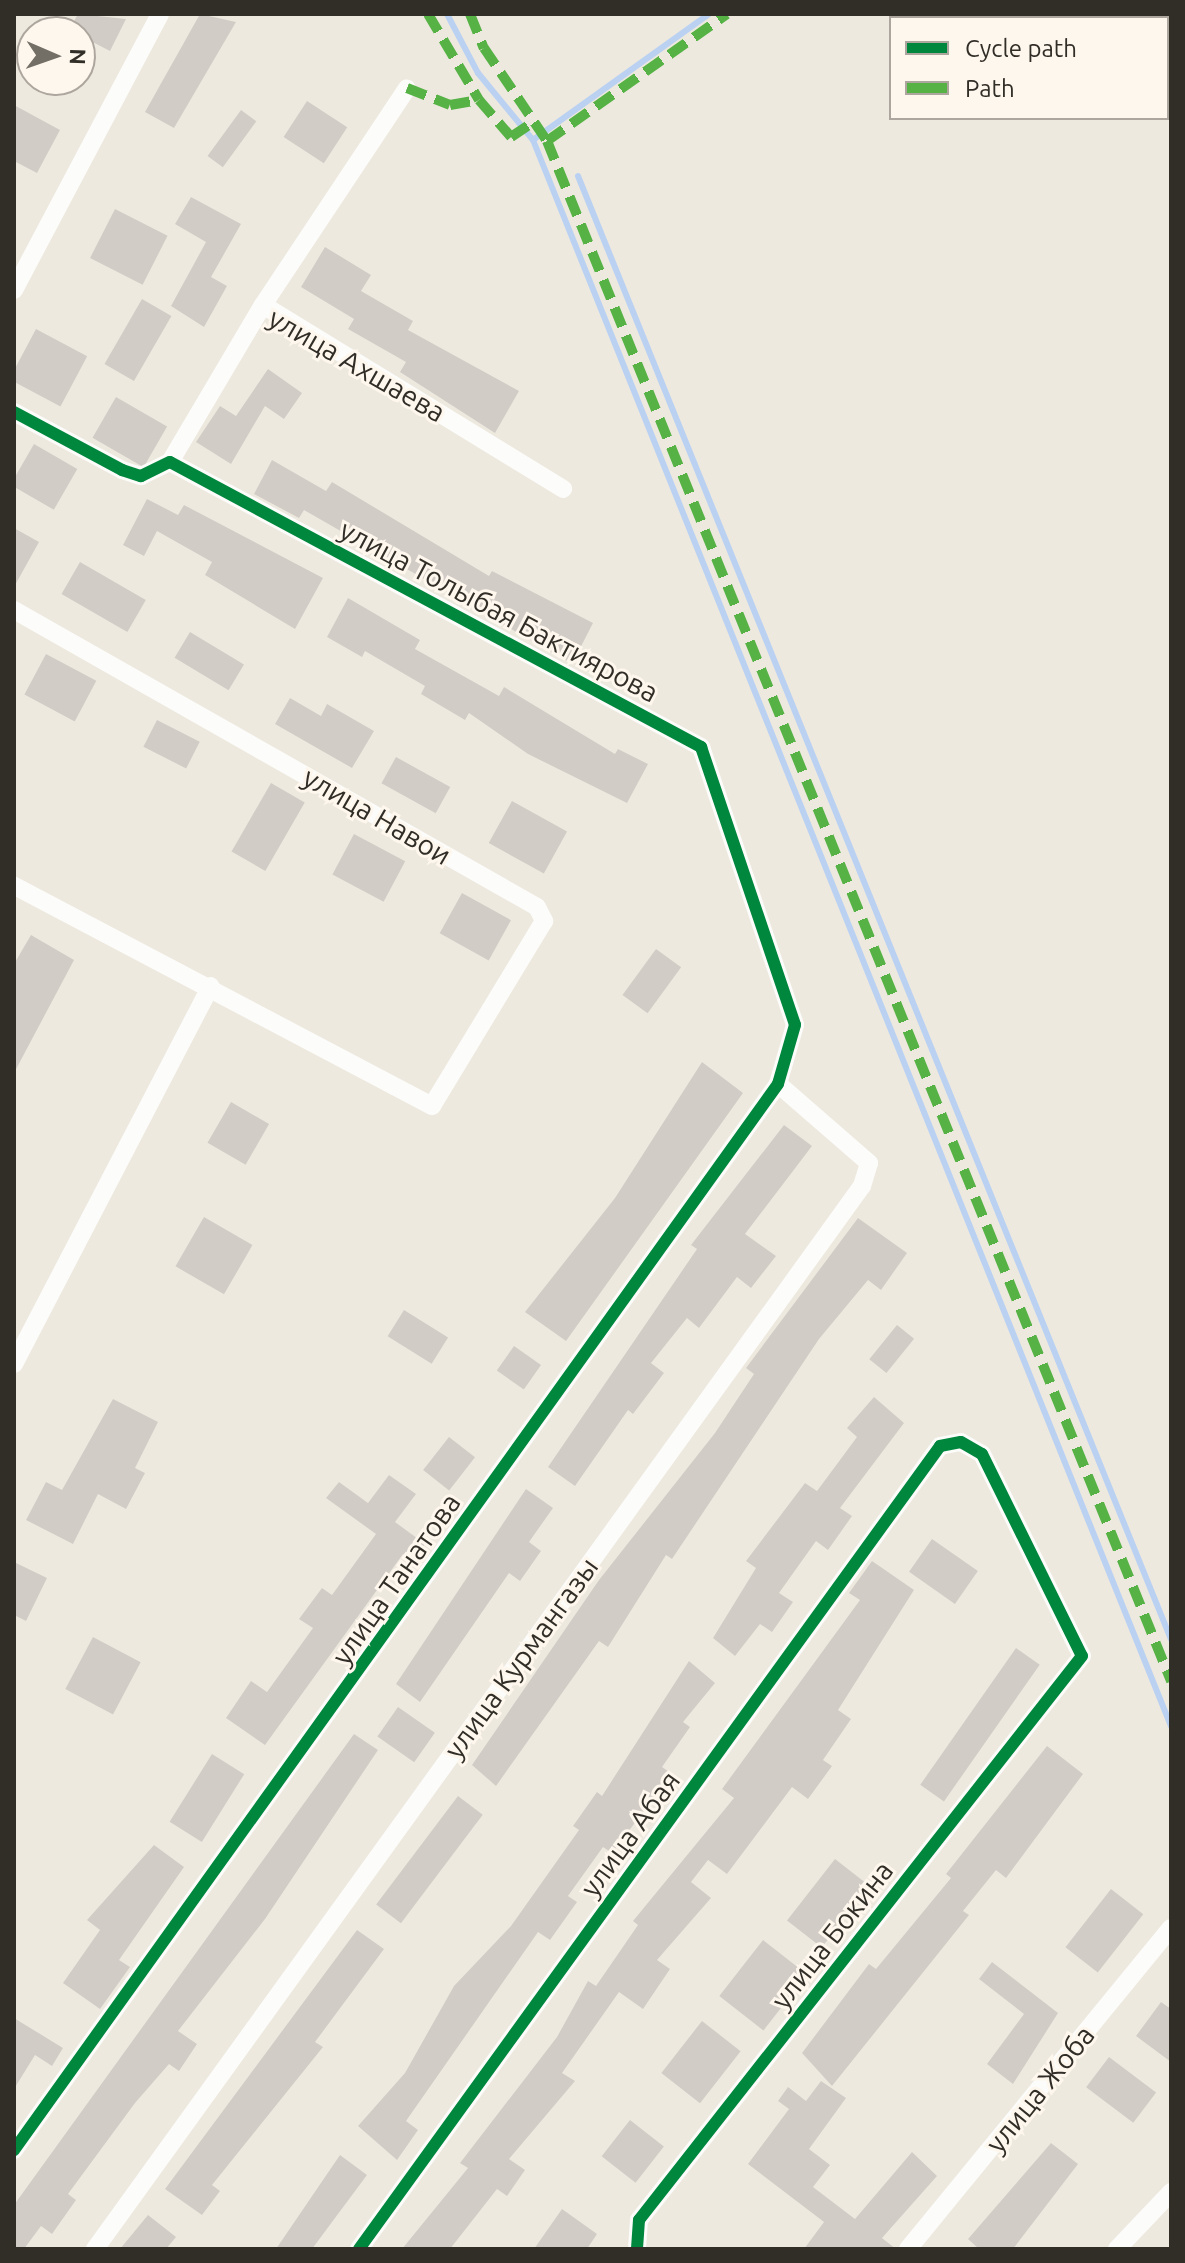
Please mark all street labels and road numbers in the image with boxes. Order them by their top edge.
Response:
street label: улица Ахшаева [263,301,451,429]
street label: улица Толыбая Бактиярова [334,513,664,709]
street label: улица Навои [297,760,457,872]
street label: улица Танатова [325,1487,467,1671]
street label: улица Курмангазы [437,1551,605,1765]
street label: улица Абая [573,1765,687,1903]
street label: улица Бокина [764,1854,900,2016]
street label: улица Жоба [979,2019,1101,2159]

